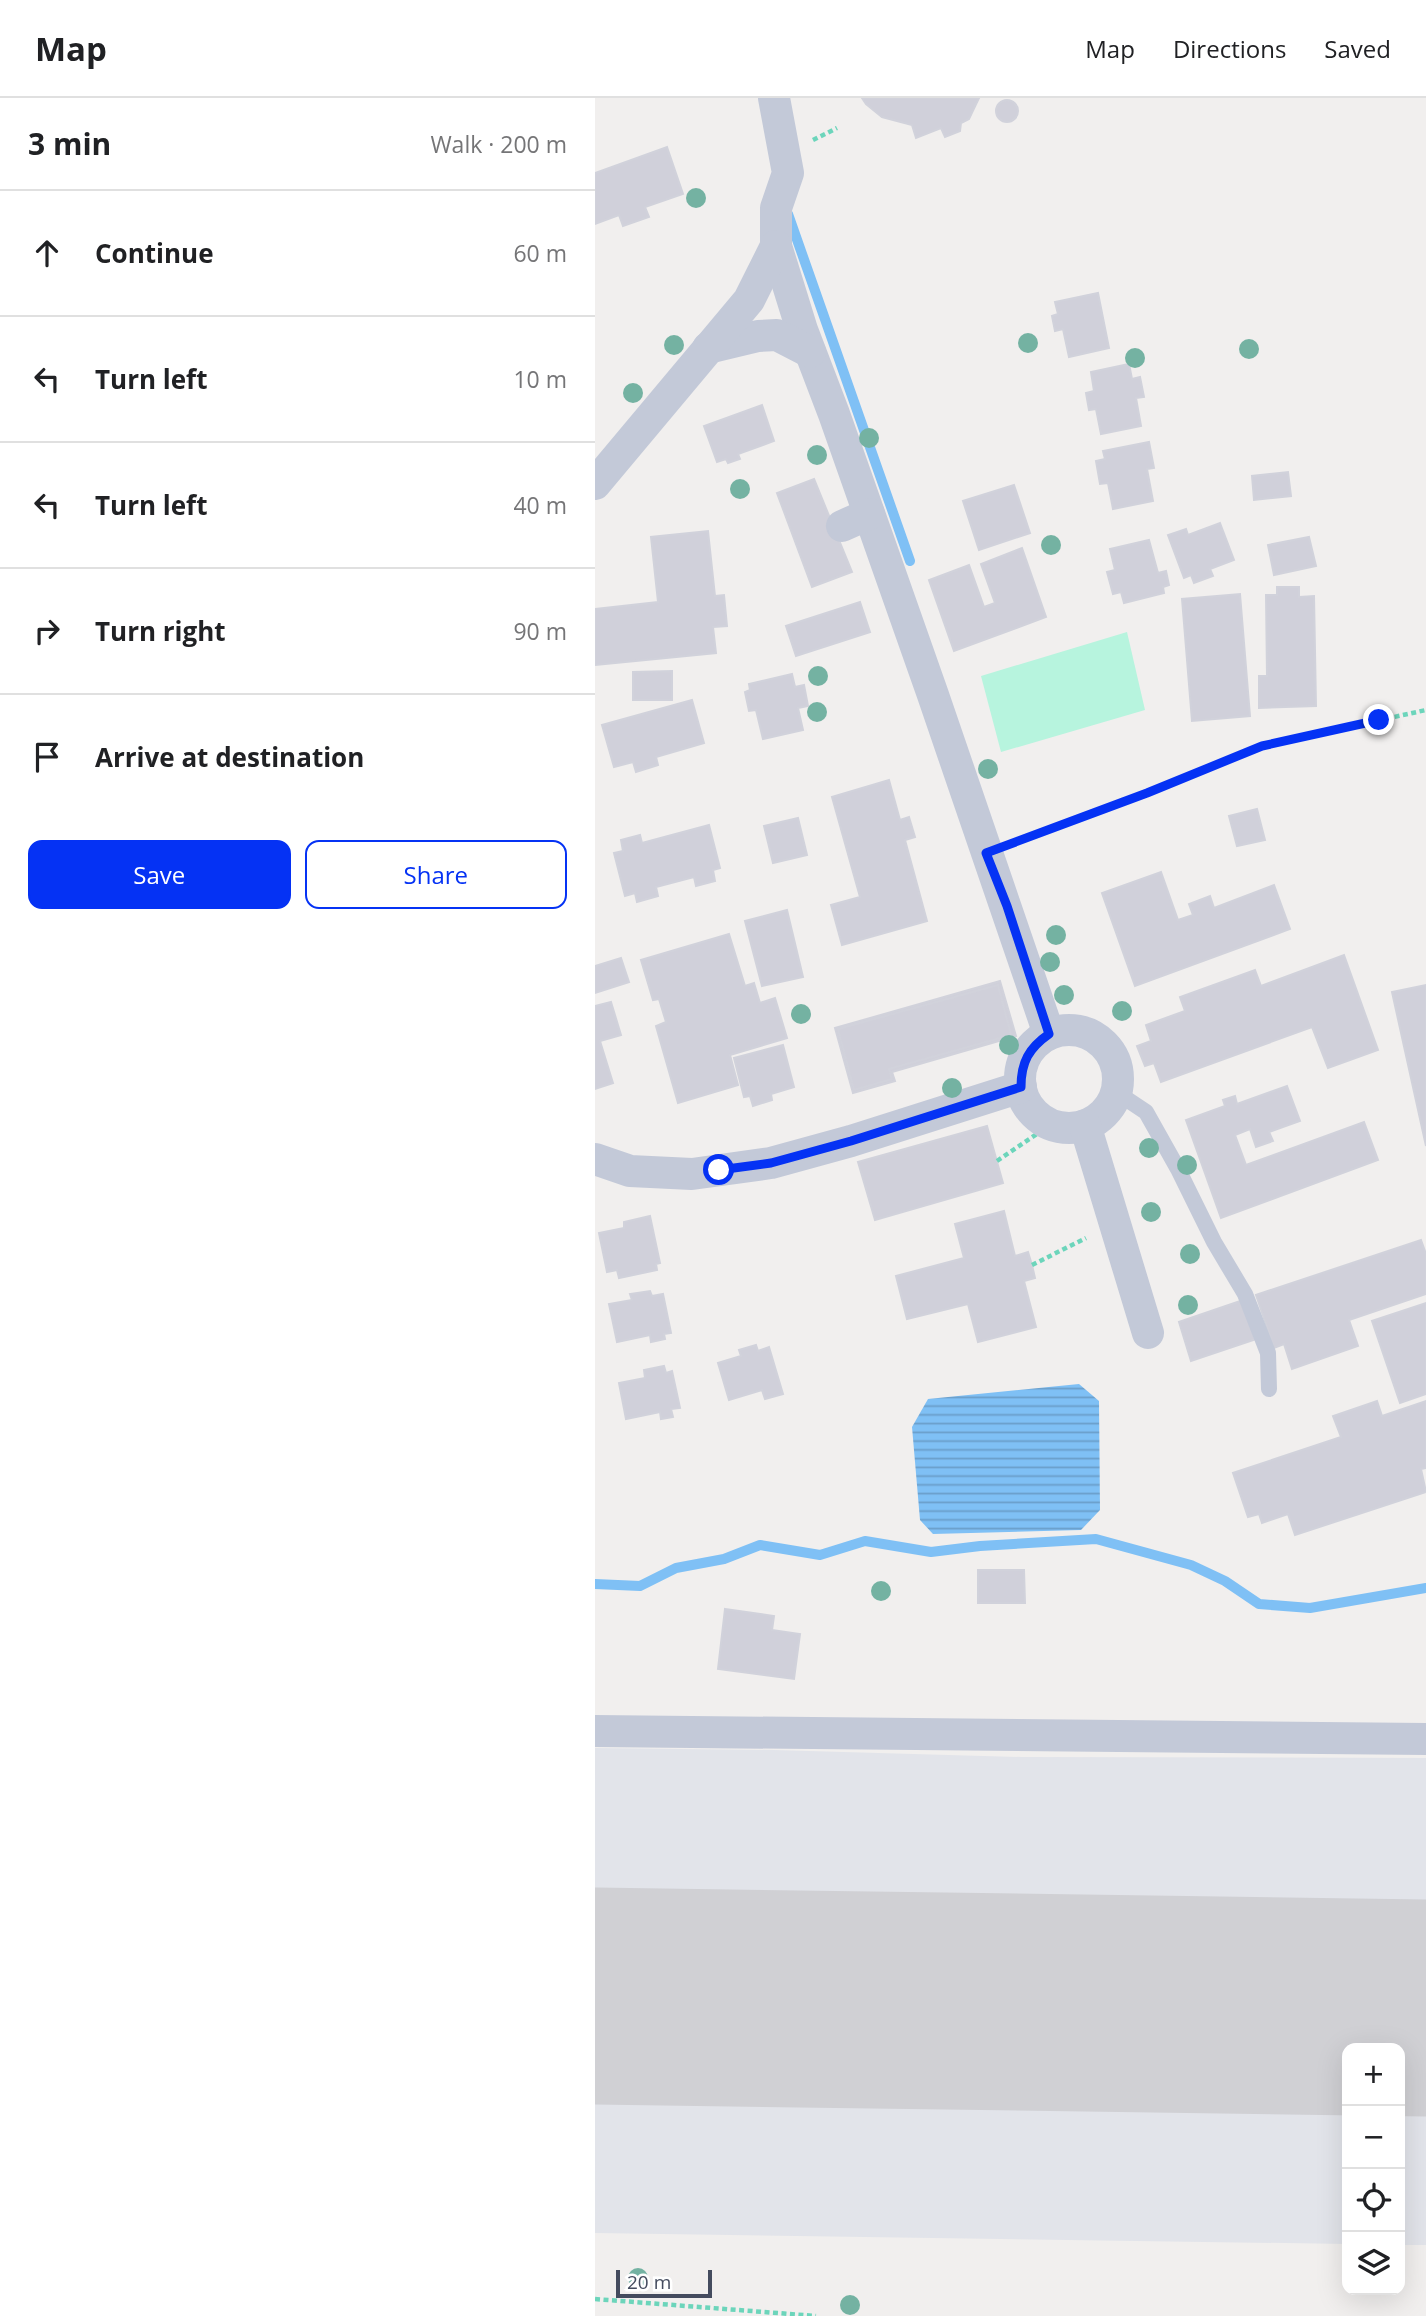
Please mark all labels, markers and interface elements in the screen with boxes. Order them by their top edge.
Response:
text: Map [35,26,107,71]
text: Map [1085,32,1135,65]
text: Directions [1173,32,1286,65]
text: Saved [1324,32,1391,65]
text: 3 min [28,123,111,164]
text: Walk · 200 m [430,128,567,160]
icon: ahead [28,234,66,272]
text: Continue [95,235,214,271]
text: 60 m [513,237,567,269]
icon: left [28,360,66,398]
text: Turn left [95,361,207,397]
text: 10 m [513,363,567,395]
icon: left [28,486,66,524]
text: Turn left [95,487,207,523]
text: 40 m [513,489,567,521]
icon: right [28,612,66,650]
text: Turn right [95,613,226,649]
text: 90 m [513,615,567,647]
route end [1363,704,1394,735]
icon: arrive [28,738,66,776]
text: Arrive at destination [95,739,364,775]
button: Save [28,840,291,909]
button: Share [305,840,567,909]
route start [703,1154,734,1185]
map controls [1342,2043,1405,2295]
button: + [1342,2043,1405,2106]
button: − [1342,2106,1405,2169]
button: locate [1342,2169,1405,2232]
button: layers [1342,2232,1405,2295]
scale bar [616,2267,712,2299]
text: 20 m [627,2269,671,2295]

